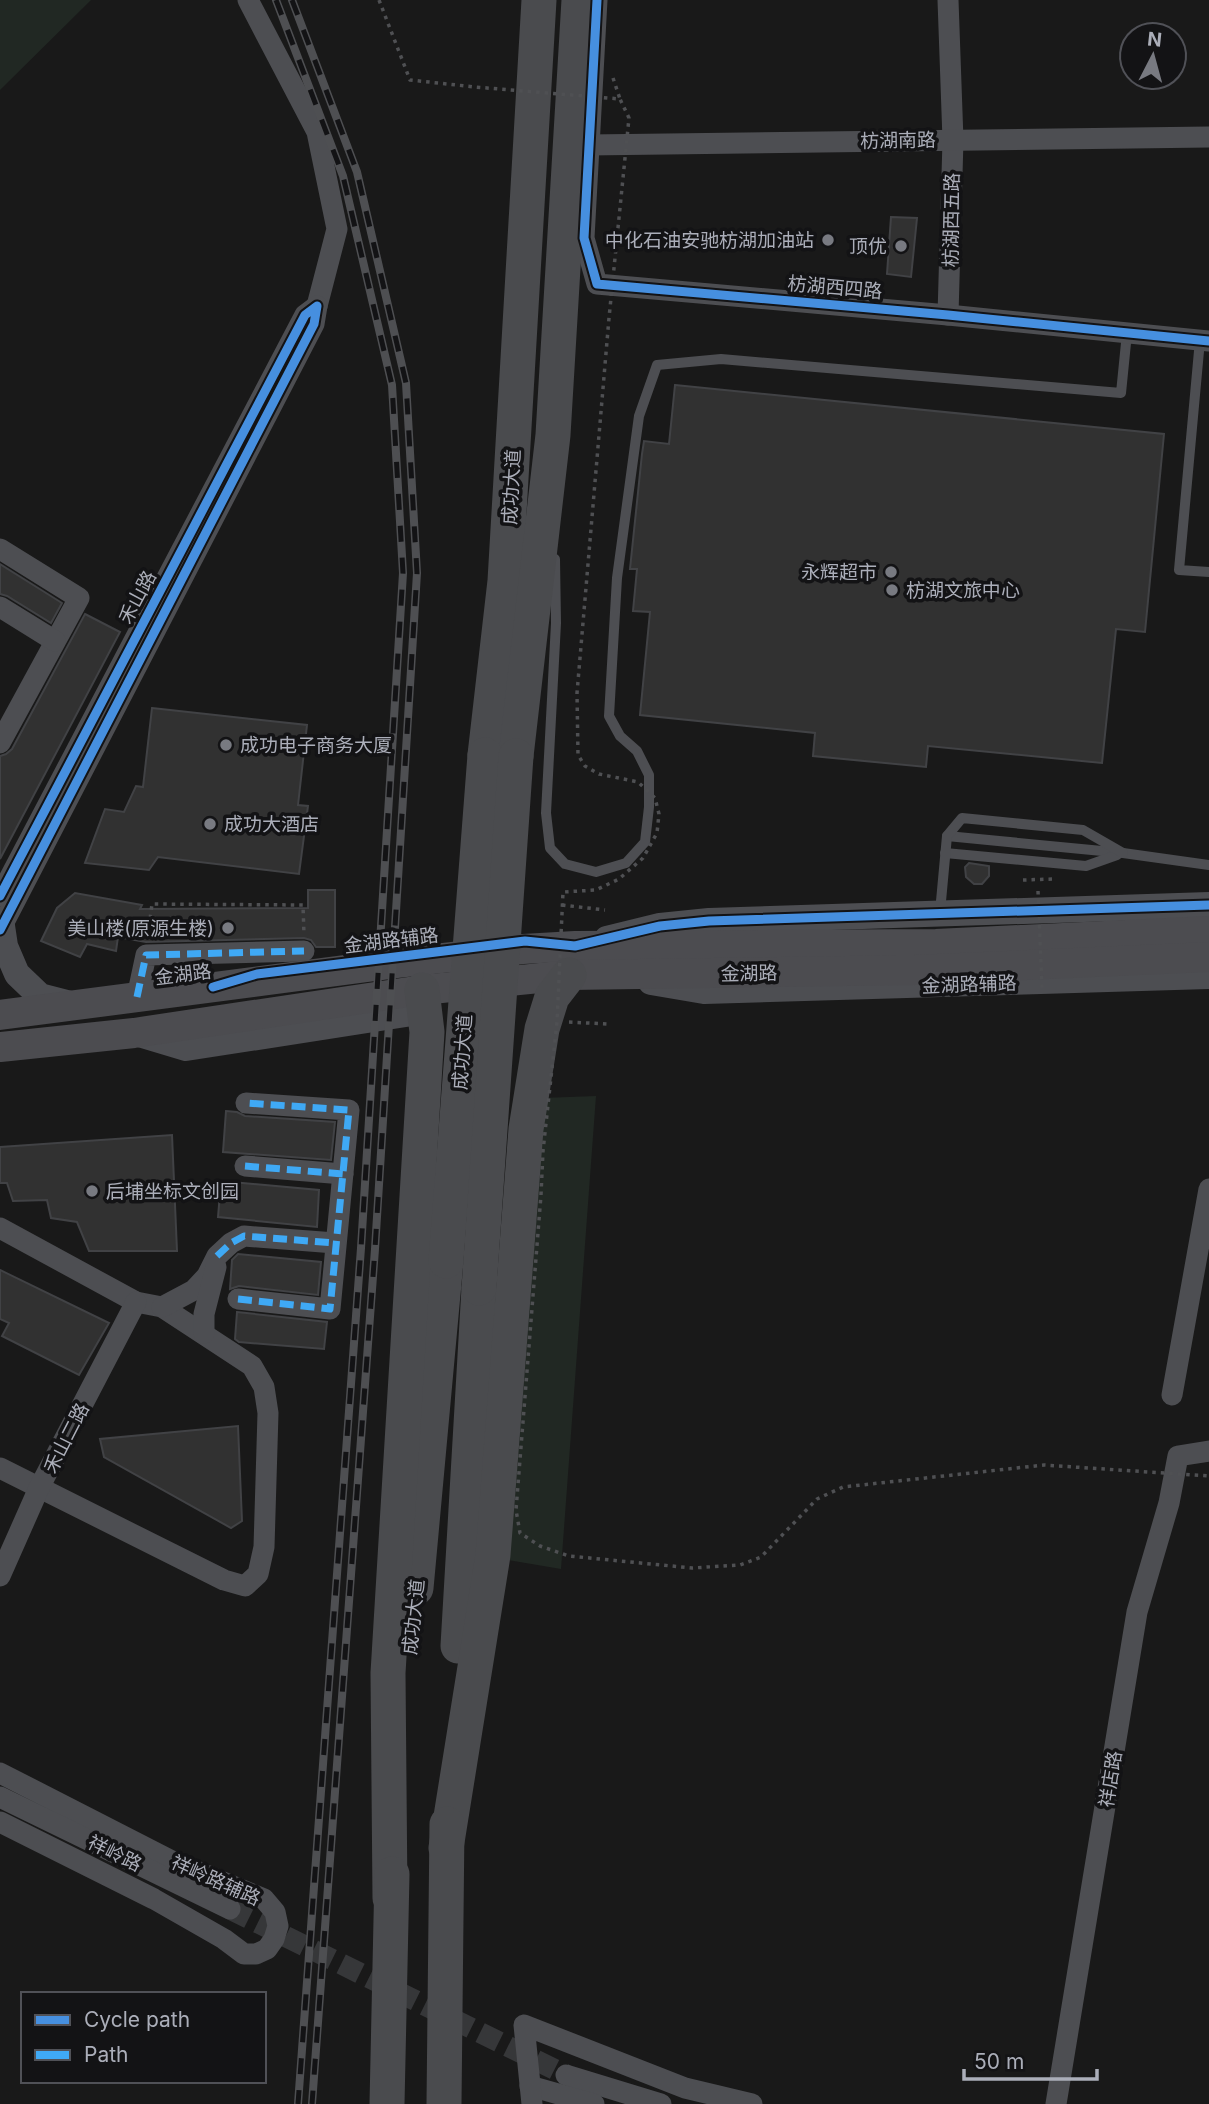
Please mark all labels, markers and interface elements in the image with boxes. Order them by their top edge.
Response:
north arrow [1118,21,1188,91]
text: N [1146,27,1163,52]
street label: 枋湖南路 [860,128,936,153]
street label: 枋湖西五路 [939,172,964,268]
place label: 中化石油安驰枋湖加油站 [605,229,814,252]
marker: 中化石油安驰枋湖加油站 [820,232,836,248]
place label: 顶优 [849,235,887,258]
marker: 顶优 [893,238,909,254]
street label: 枋湖西四路 [787,272,883,303]
street label: 成功大道 [498,448,525,526]
place label: 永辉超市 [801,561,877,584]
marker: 永辉超市 [883,564,899,580]
street label: 禾山路 [114,567,161,628]
place label: 枋湖文旅中心 [906,579,1020,602]
marker: 枋湖文旅中心 [884,582,900,598]
place label: 成功电子商务大厦 [240,734,392,757]
marker: 成功电子商务大厦 [218,737,234,753]
place label: 成功大酒店 [224,813,319,836]
marker: 成功大酒店 [202,816,218,832]
place label: 美山楼(原源生楼) [67,917,214,940]
marker: 美山楼(原源生楼) [220,920,236,936]
street label: 金湖路辅路 [343,923,440,958]
street label: 金湖路 [153,960,213,989]
street label: 金湖路 [720,962,778,985]
street label: 金湖路辅路 [921,971,1017,998]
street label: 成功大道 [448,1013,477,1091]
place label: 后埔坐标文创园 [106,1180,239,1203]
marker: 后埔坐标文创园 [84,1183,100,1199]
street label: 禾山二路 [39,1399,94,1477]
street label: 成功大道 [398,1578,429,1656]
street label: 祥店路 [1095,1749,1126,1809]
street label: 祥岭路 [84,1831,145,1876]
street label: 祥岭路辅路 [168,1851,264,1910]
legend [21,1992,266,2083]
text: Cycle path [84,2007,190,2032]
scale bar [964,2038,1097,2082]
text: Path [84,2042,129,2067]
text: 50 m [974,2049,1024,2074]

